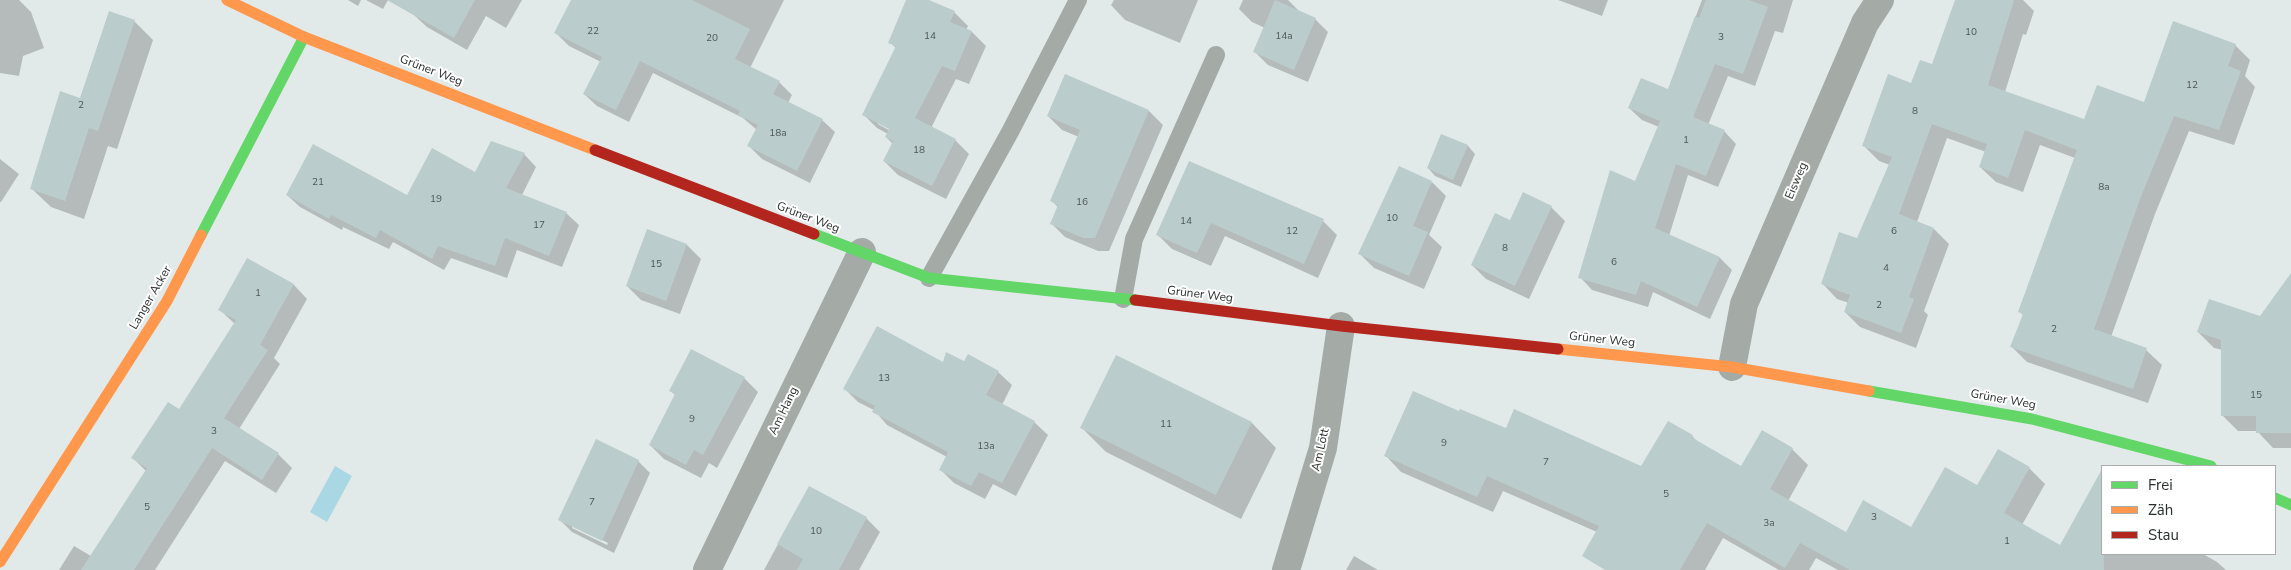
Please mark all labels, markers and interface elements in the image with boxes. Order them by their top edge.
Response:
house number: 22 [587,26,599,38]
house number: 10 [1965,27,1977,39]
house number: 14 [924,31,936,43]
house number: 14a [1275,31,1293,43]
house number: 3 [1718,32,1724,44]
house number: 20 [706,33,718,45]
street label: Grüner Weg [397,52,465,90]
house number: 12 [2186,80,2198,92]
house number: 2 [78,100,84,112]
house number: 8 [1912,106,1918,118]
house number: 18a [769,128,787,140]
house number: 1 [1683,135,1689,147]
house number: 18 [913,145,925,157]
street label: Eisweg [1783,160,1811,202]
house number: 21 [312,177,324,189]
house number: 8a [2098,182,2110,194]
house number: 19 [430,194,442,206]
house number: 16 [1076,197,1088,209]
street label: Grüner Weg [774,199,842,237]
house number: 10 [1386,213,1398,225]
house number: 14 [1180,216,1192,228]
house number: 17 [533,220,545,232]
house number: 12 [1286,226,1298,238]
house number: 6 [1891,226,1897,238]
house number: 8 [1502,243,1508,255]
house number: 6 [1611,257,1617,269]
house number: 15 [650,259,662,271]
house number: 4 [1883,263,1889,275]
street label: Langer Acker [127,264,175,332]
street label: Grüner Weg [1166,284,1234,306]
house number: 1 [255,288,261,300]
house number: 2 [1876,300,1882,312]
house number: 2 [2051,324,2057,336]
street label: Grüner Weg [1568,329,1636,351]
house number: 13 [878,373,890,385]
street label: Am Hang [766,385,802,437]
street label: Grüner Weg [1969,387,2037,413]
house number: 15 [2250,390,2262,402]
house number: 9 [689,414,695,426]
house number: 11 [1160,419,1172,431]
house number: 3 [211,426,217,438]
street label: Am Lött [1309,427,1333,473]
house number: 9 [1441,438,1447,450]
house number: 13a [977,441,995,453]
house number: 7 [1543,457,1549,469]
legend [2101,465,2276,555]
text: Frei [2148,475,2173,495]
house number: 5 [1663,489,1669,501]
house number: 7 [589,497,595,509]
text: Zäh [2148,500,2173,520]
house number: 5 [144,502,150,514]
house number: 3 [1871,512,1877,524]
house number: 3a [1763,518,1775,530]
text: Stau [2148,525,2179,545]
house number: 10 [810,526,822,538]
house number: 1 [2004,536,2010,548]

